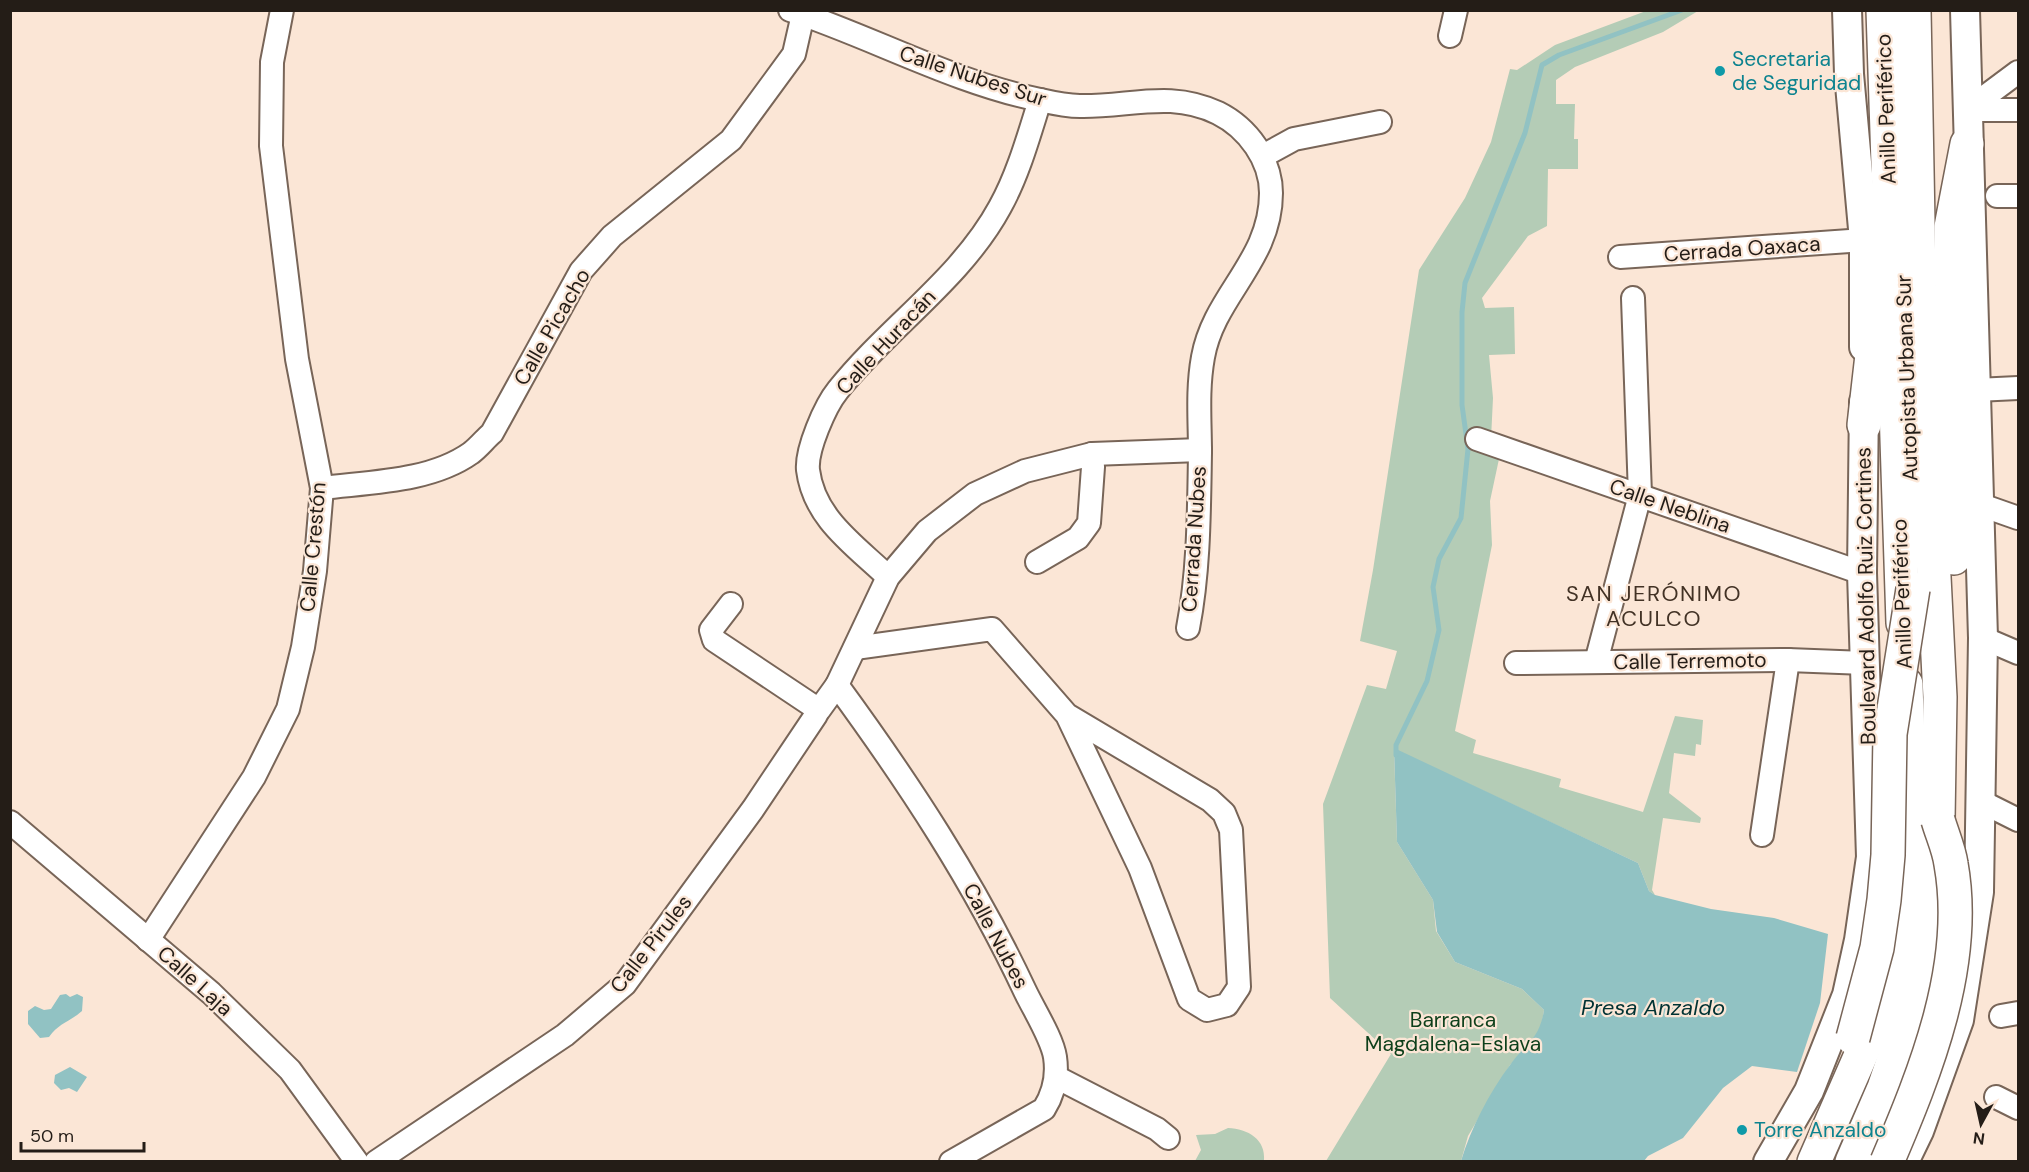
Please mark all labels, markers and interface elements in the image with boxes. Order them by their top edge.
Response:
street label: Anillo Periférico [1869,33,1903,185]
street label: Calle Nubes Sur [896,39,1050,113]
place label: Secretaria de Seguridad [1732,45,1861,97]
marker: Secretaria de Seguridad [1713,64,1727,78]
street label: Cerrada Oaxaca [1663,230,1821,268]
street label: Calle Picacho [507,263,597,391]
street label: Autopista Urbana Sur [1889,274,1925,482]
street label: Calle Huracán [830,283,942,401]
street label: Boulevard Adolfo Ruiz Cortines [1849,447,1883,745]
street label: Cerrada Nubes [1175,465,1213,613]
street label: Calle Neblina [1606,472,1734,540]
street label: Calle Crestón [293,481,333,613]
street label: Anillo Periférico [1885,518,1919,670]
district label: SAN JERÓNIMO ACULCO [1566,579,1742,633]
street label: Calle Terremoto [1613,646,1767,676]
street label: Calle Nubes [957,878,1035,994]
street label: Calle Pirules [604,889,698,999]
street label: Calle Laja [151,940,239,1022]
water label: Presa Anzaldo [1581,993,1725,1022]
park label: Barranca Magdalena-Eslava [1365,1006,1541,1058]
north arrow [1951,1094,2011,1154]
scale bar [21,1115,144,1153]
place label: Torre Anzaldo [1754,1116,1886,1144]
marker: Torre Anzaldo [1735,1123,1749,1137]
text: 50 m [30,1124,74,1148]
text: N [1972,1127,1986,1150]

